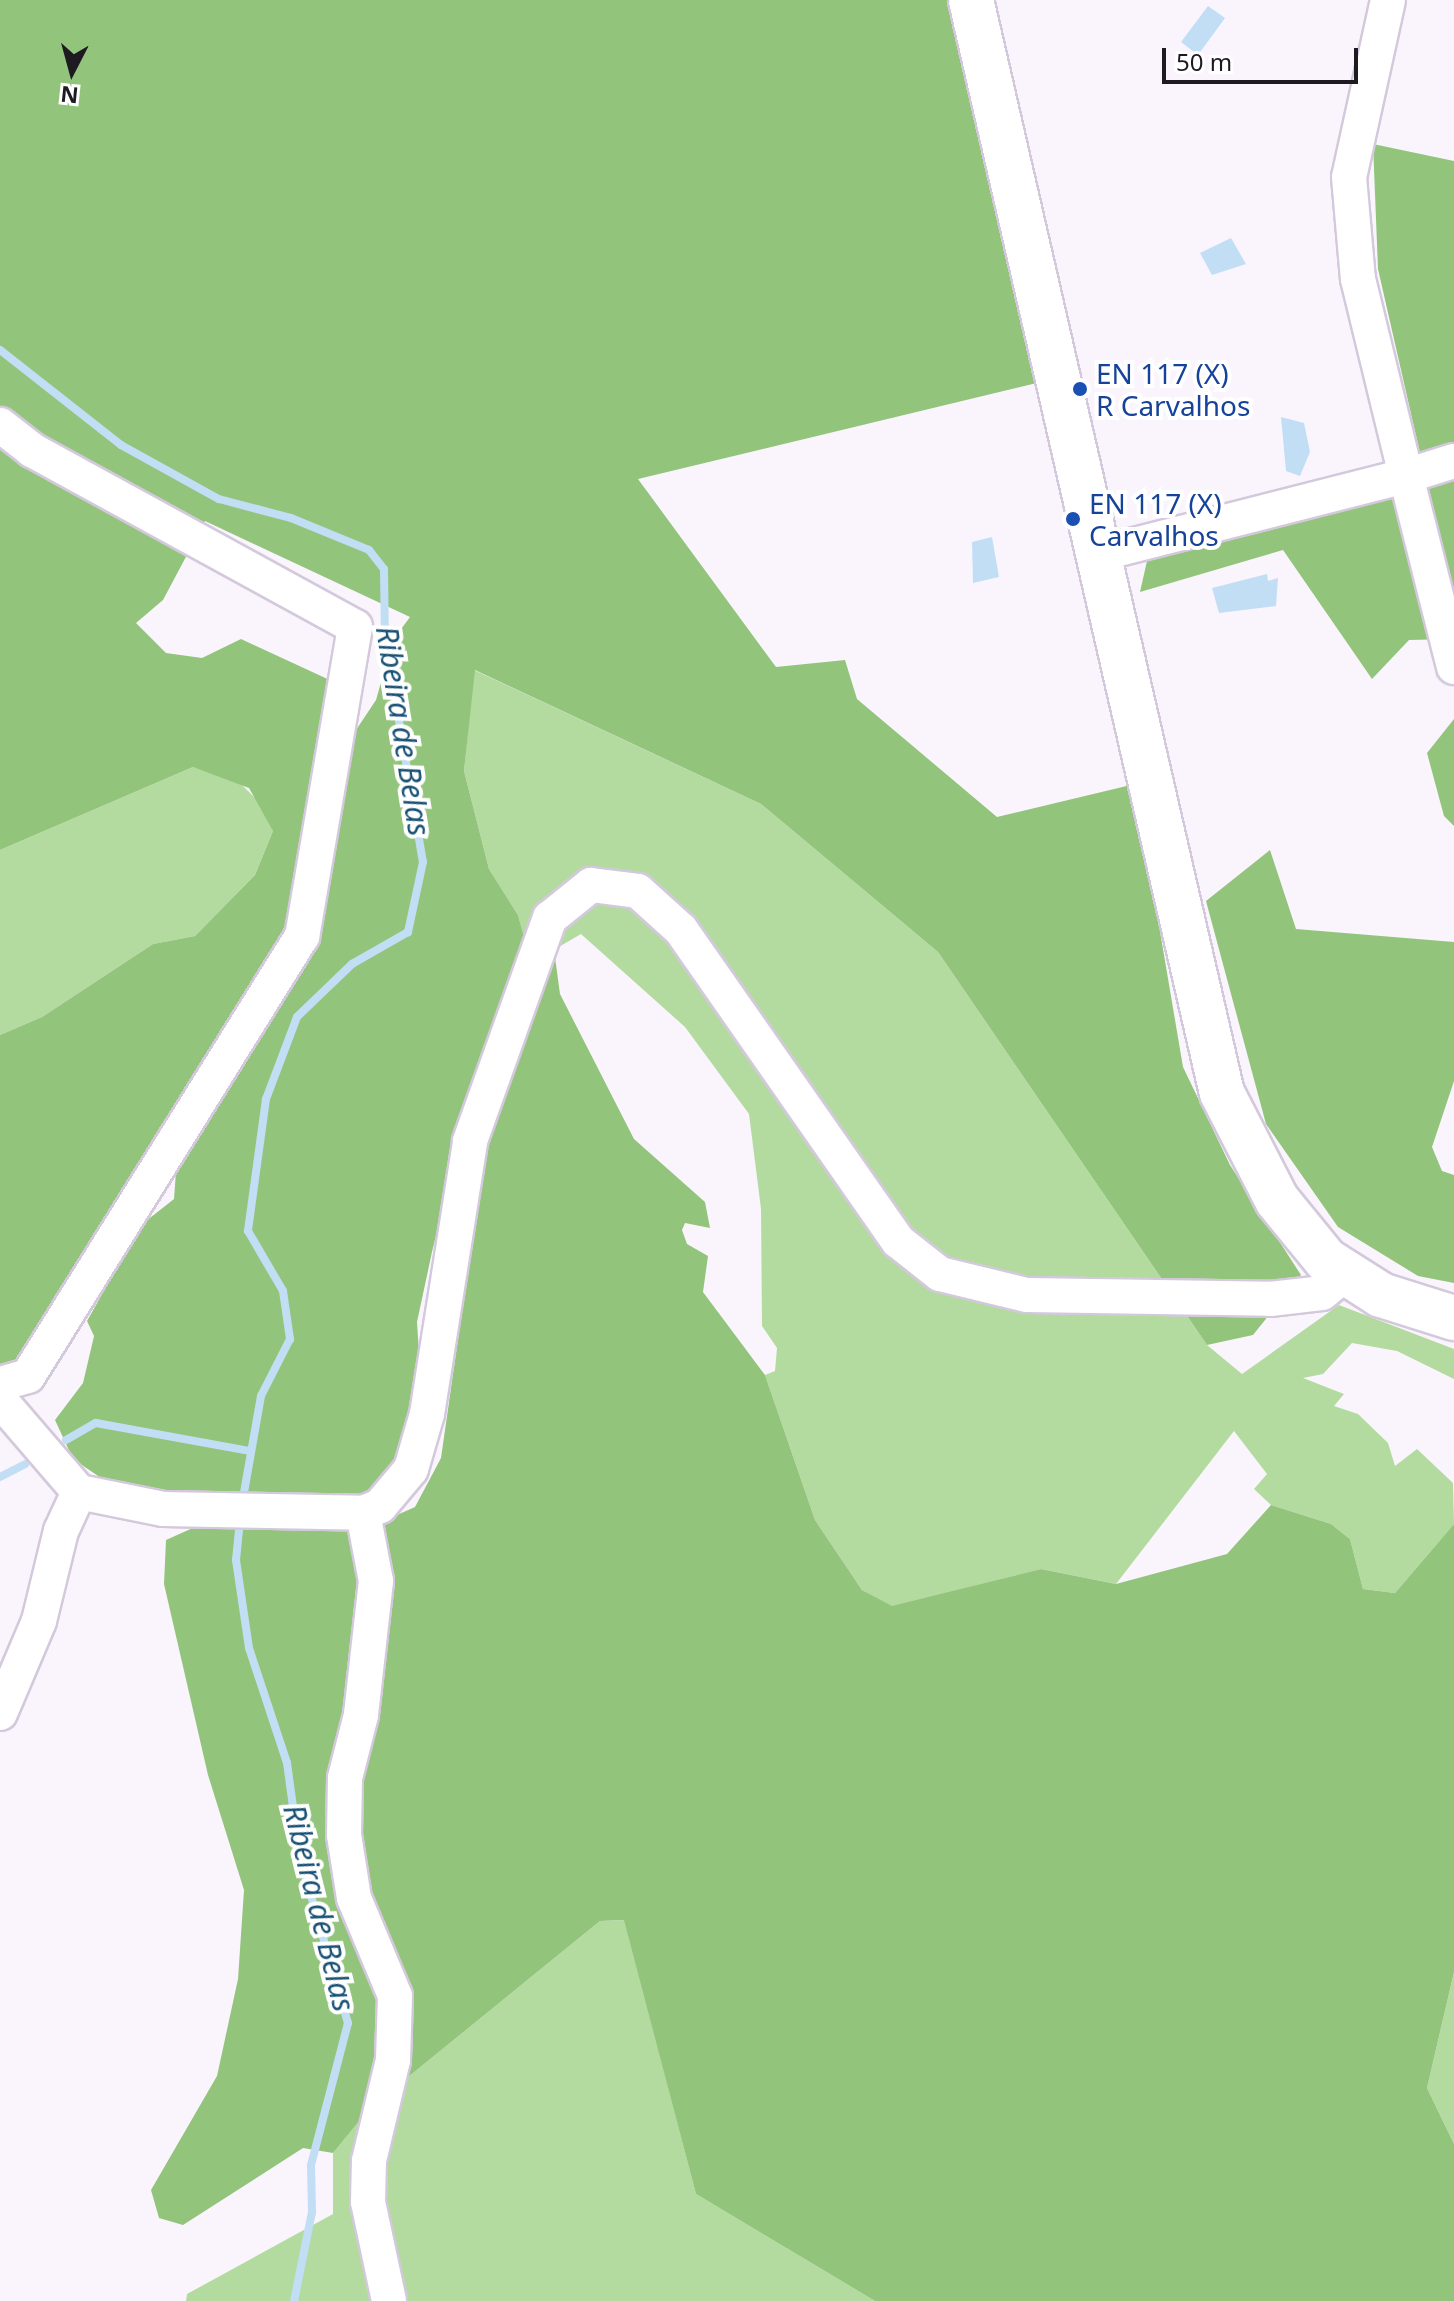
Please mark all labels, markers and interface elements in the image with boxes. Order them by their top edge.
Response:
north arrow [32,32,112,112]
scale bar [1166,32,1362,82]
text: 50 m [1176,45,1232,78]
text: N [59,80,80,112]
place label: EN 117 (X) R Carvalhos [1096,356,1250,422]
marker: EN 117 (X) R Carvalhos [1071,380,1089,398]
place label: EN 117 (X) Carvalhos [1089,486,1222,552]
marker: EN 117 (X) Carvalhos [1064,510,1082,528]
water label: Ribeira de Belas [369,623,437,839]
water label: Ribeira de Belas [276,1801,362,2015]

